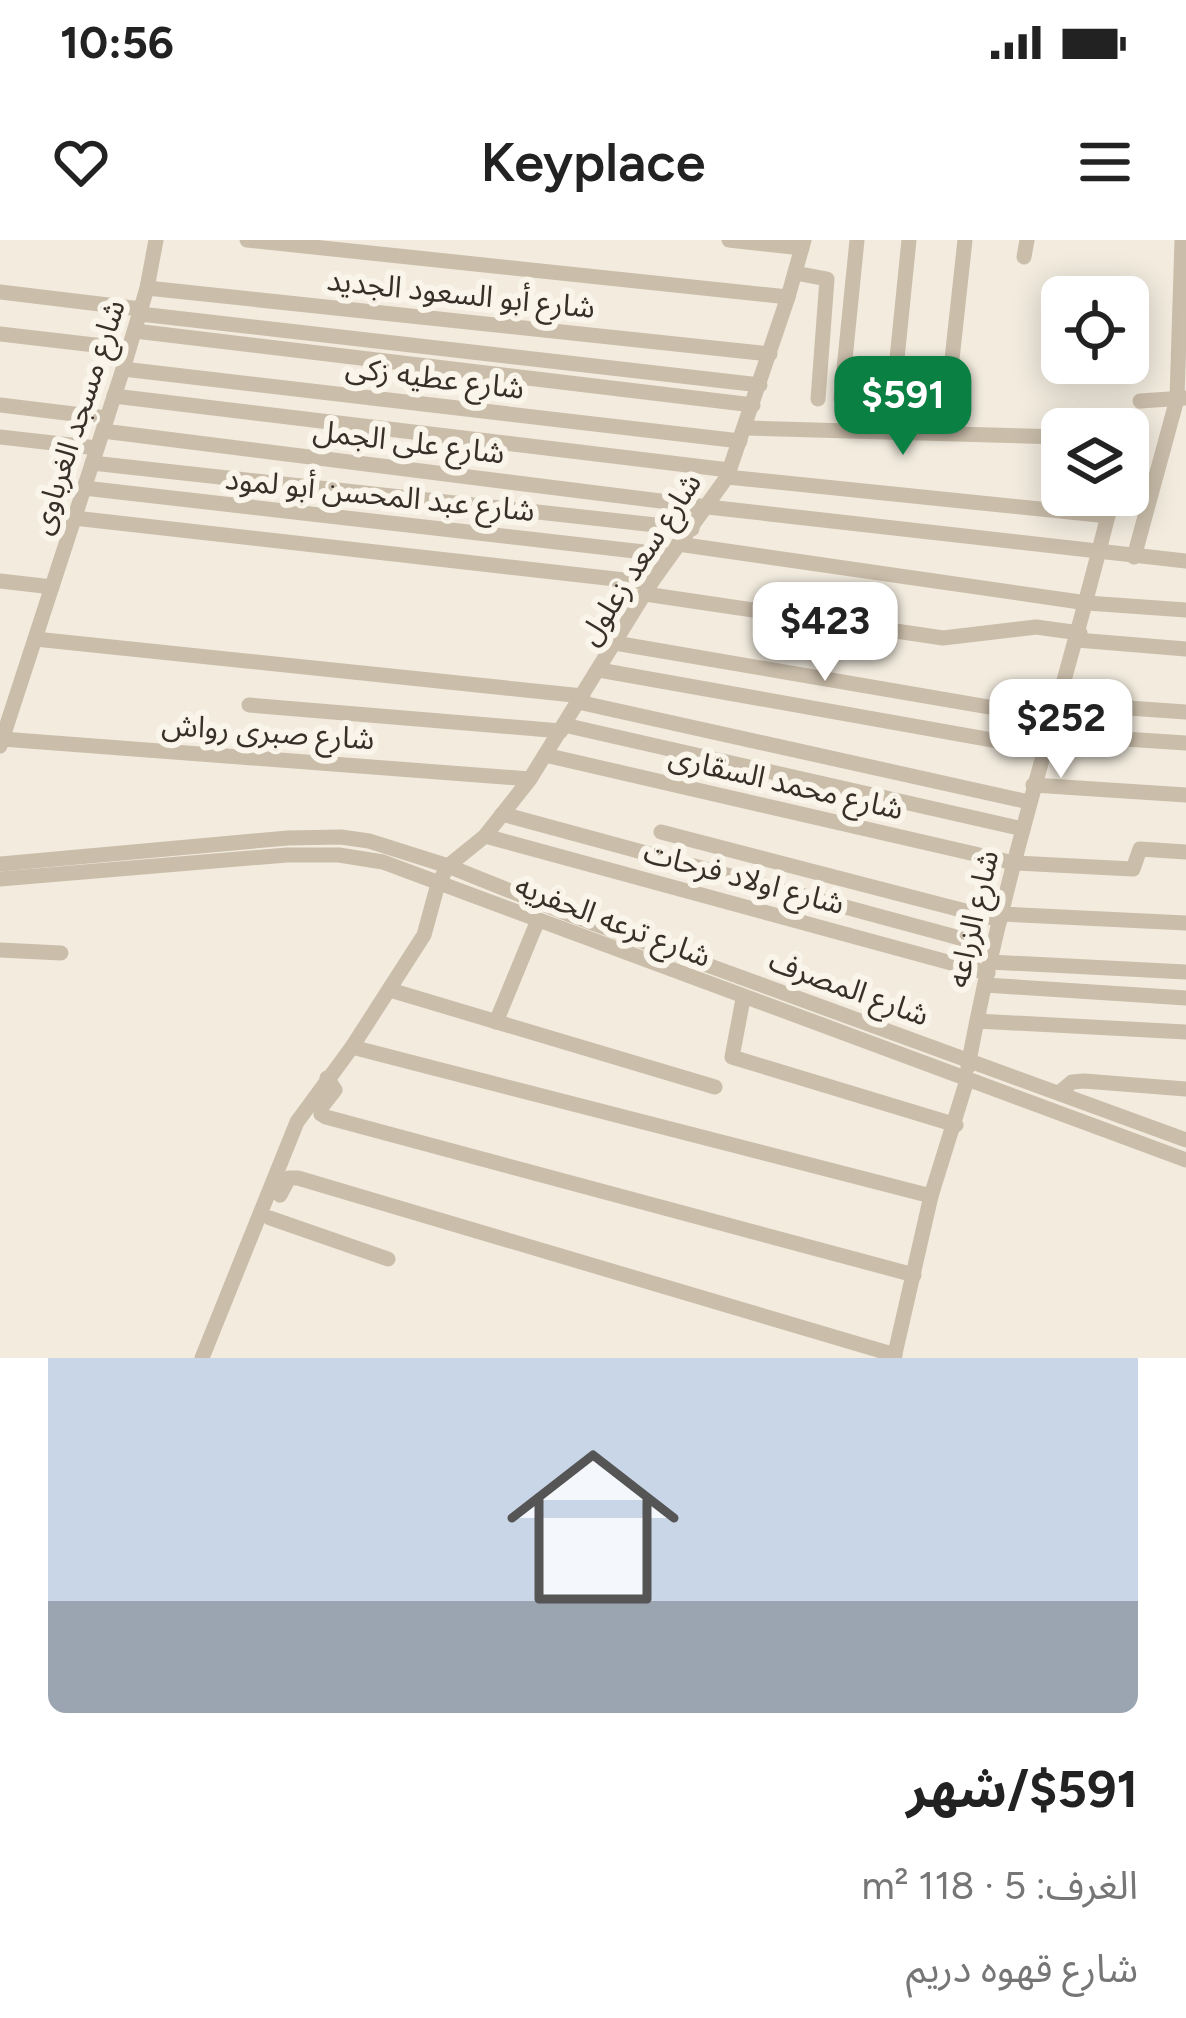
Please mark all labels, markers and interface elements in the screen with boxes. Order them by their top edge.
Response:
text: 10:56 [60,15,174,69]
icon: heart [48,129,114,195]
icon: menu [1072,129,1138,195]
text: Keyplace [481,130,705,195]
street label: شارع أبو السعود الجديد [325,261,597,330]
map controls [1041,276,1149,516]
button: locate [1041,276,1149,384]
street label: شارع مسجد الغرباوى [22,295,137,540]
street label: شارع عطيه زكى [343,348,526,411]
pin: $591 [832,356,974,458]
text: $591 [861,371,945,418]
button: layers [1041,408,1149,516]
street label: شارع على الجمل [311,411,507,476]
street label: شارع عبد المحسن أبو لمود [223,460,537,533]
street label: شارع سعد زعلول [570,466,712,654]
pin: $423 [754,582,896,684]
text: $423 [780,597,870,644]
pin: $252 [990,679,1132,781]
text: $252 [1016,694,1106,741]
street label: شارع صبرى رواش [160,706,376,761]
street label: شارع محمد السقارى [664,738,907,831]
street label: شارع اولاد فرحات [639,833,848,926]
street label: شارع الزراعه [939,847,1010,992]
street label: شارع ترعه الحفريه [509,866,716,979]
street label: شارع المصرف [763,942,934,1037]
icon: home [485,1419,701,1635]
text: $591/شهر [906,1759,1138,1820]
text: الغرف: 5 · 118 m² [861,1862,1138,1909]
text: شارع قهوه دريم [906,1945,1138,1992]

